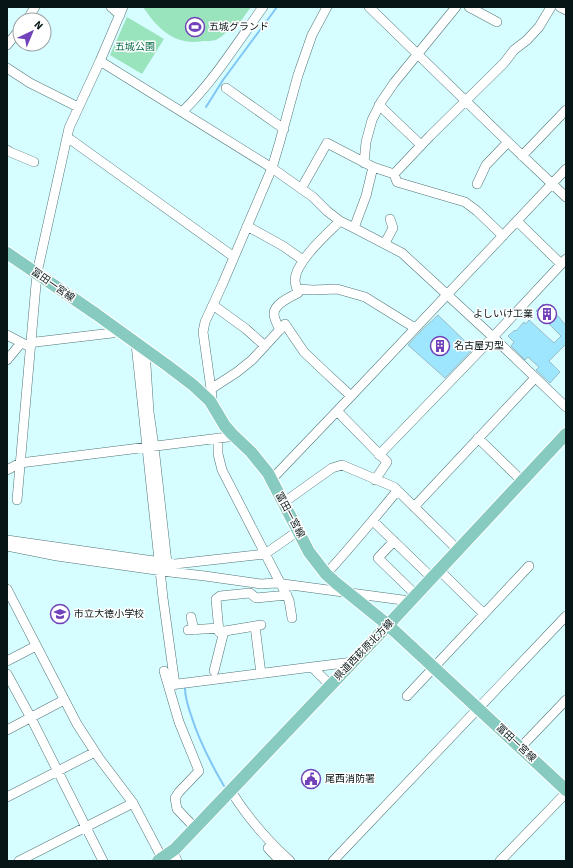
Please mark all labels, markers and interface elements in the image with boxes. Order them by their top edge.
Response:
north arrow [12,12,52,52]
sports icon: 五城グランド [184,16,206,38]
text: N [31,17,46,33]
place label: 五城グランド [209,20,269,34]
park label: 五城公園 [115,40,155,54]
street label: 冨田一宮線 [29,265,77,305]
building icon: よしいけ工業 [536,303,558,325]
place label: よしいけ工業 [473,307,533,321]
building icon: 名古屋刃型 [429,335,451,357]
place label: 名古屋刃型 [454,339,504,353]
street label: 冨田一宮線 [272,490,308,540]
school or university icon: 市立大徳小学校 [49,603,71,625]
place label: 市立大徳小学校 [74,607,144,621]
street label: 県道西萩原北方線 [331,616,397,684]
street label: 冨田一宮線 [493,721,539,765]
public building icon: 尾西消防署 [300,768,322,790]
place label: 尾西消防署 [325,772,375,786]

